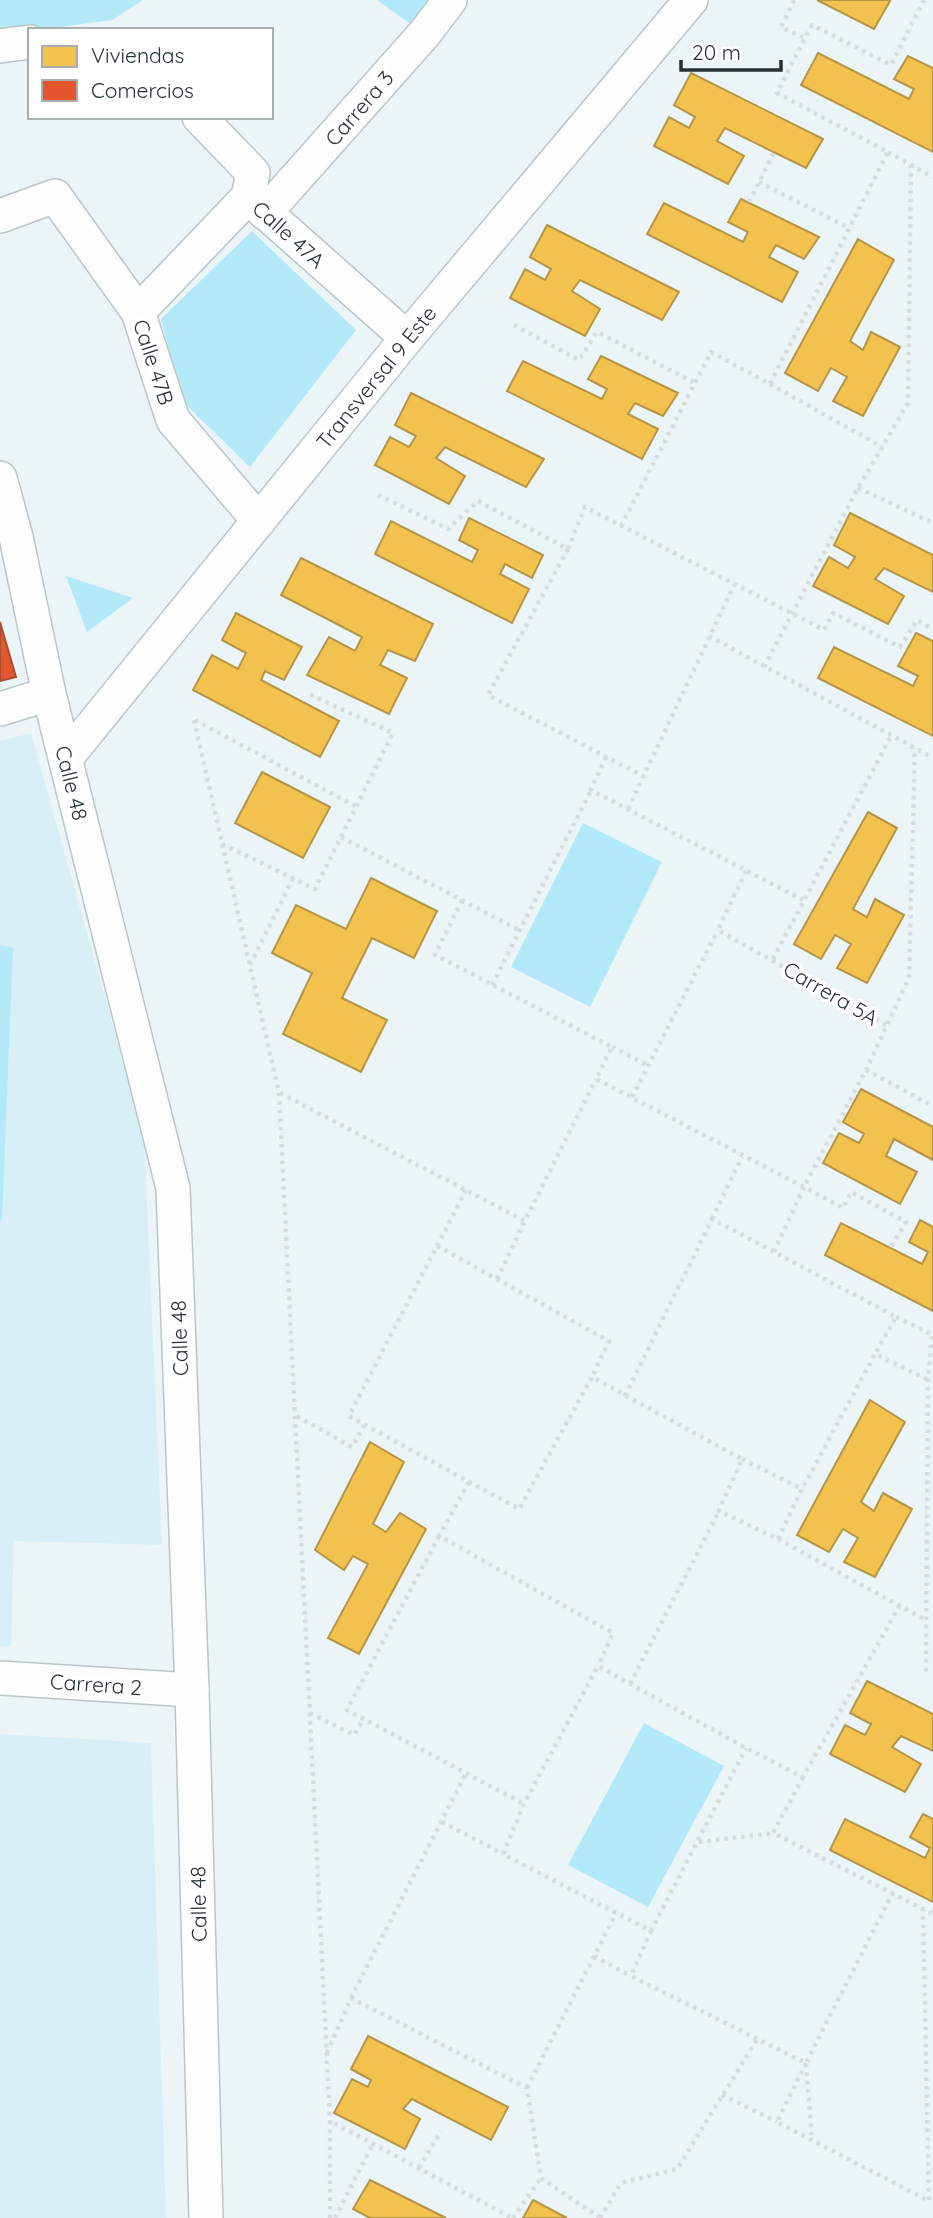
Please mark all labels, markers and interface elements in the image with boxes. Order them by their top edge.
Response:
legend [28,28,273,119]
scale bar [681,28,781,72]
text: 20 m [692,39,741,65]
text: Viviendas [91,42,184,68]
street label: Carrera 3 [319,65,399,151]
text: Comercios [91,77,194,103]
street label: Calle 47A [247,195,331,273]
street label: Transversal 9 Este [310,300,442,454]
street label: Calle 47B [128,316,180,408]
street label: Calle 48 [50,743,94,823]
street label: Carrera 5A [779,955,883,1031]
street label: Calle 48 [165,1300,193,1376]
street label: Carrera 2 [49,1668,143,1700]
street label: Calle 48 [184,1866,212,1942]

